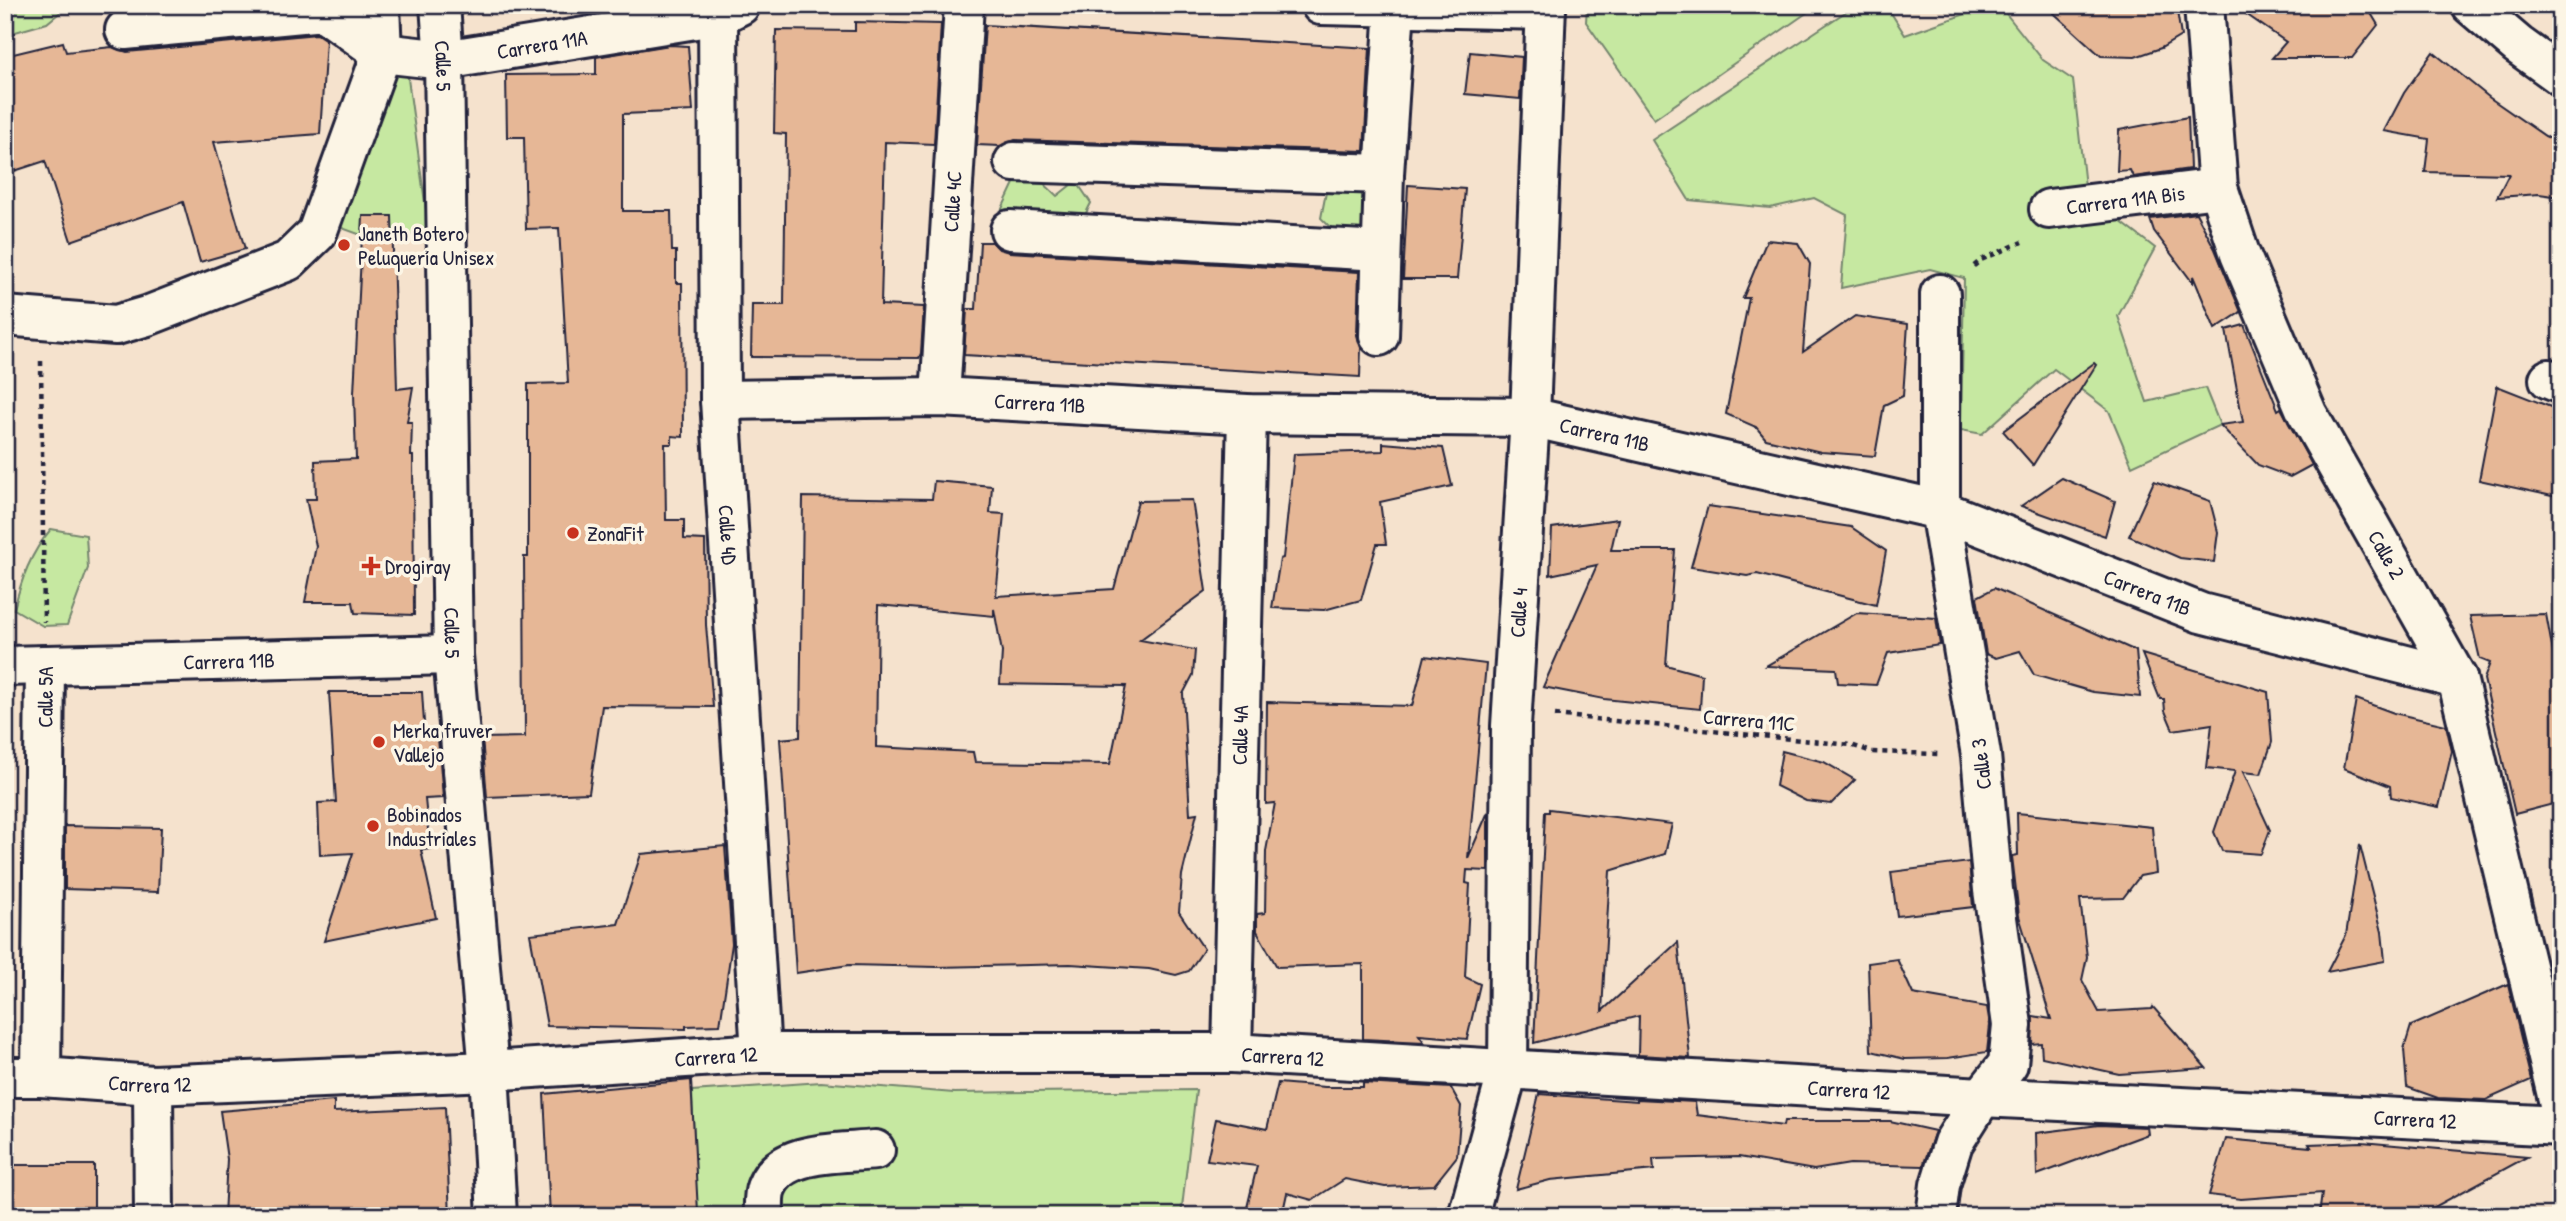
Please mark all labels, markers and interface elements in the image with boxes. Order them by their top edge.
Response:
street label: Carrera 11A [495,22,589,66]
street label: Calle 5 [428,39,459,92]
street label: Calle 4C [936,170,968,233]
street label: Carrera 11A Bis [2064,178,2186,221]
place label: Janeth Botero Peluquería Unisex [358,219,494,272]
marker: Janeth Botero Peluquería Unisex [336,237,352,253]
street label: Carrera 11B [993,386,1086,420]
street label: Carrera 11B [1557,410,1652,458]
street label: Calle 4D [712,504,745,566]
place label: ZonaFit [587,519,644,548]
marker: ZonaFit [565,525,581,541]
street label: Calle 2 [2362,525,2412,584]
place label: Drogiray [385,552,451,581]
marker: Drogiray [363,558,379,574]
street label: Carrera 11B [2100,562,2195,622]
street label: Calle 4 [1502,587,1534,638]
street label: Calle 5 [438,607,468,659]
street label: Carrera 11B [183,645,275,676]
street label: Calle 5A [30,666,59,728]
street label: Carrera 11C [1702,702,1796,738]
street label: Calle 4A [1224,705,1255,765]
place label: Merka fruver Vallejo [393,716,493,769]
marker: Merka fruver Vallejo [371,734,387,750]
street label: Calle 3 [1963,737,1999,791]
place label: Bobinados Industriales [387,800,476,853]
marker: Bobinados Industriales [365,818,381,834]
street label: Carrera 12 [674,1039,758,1073]
street label: Carrera 12 [1241,1039,1325,1073]
street label: Carrera 12 [107,1067,192,1100]
street label: Carrera 12 [1807,1072,1891,1106]
street label: Carrera 12 [2373,1102,2457,1135]

